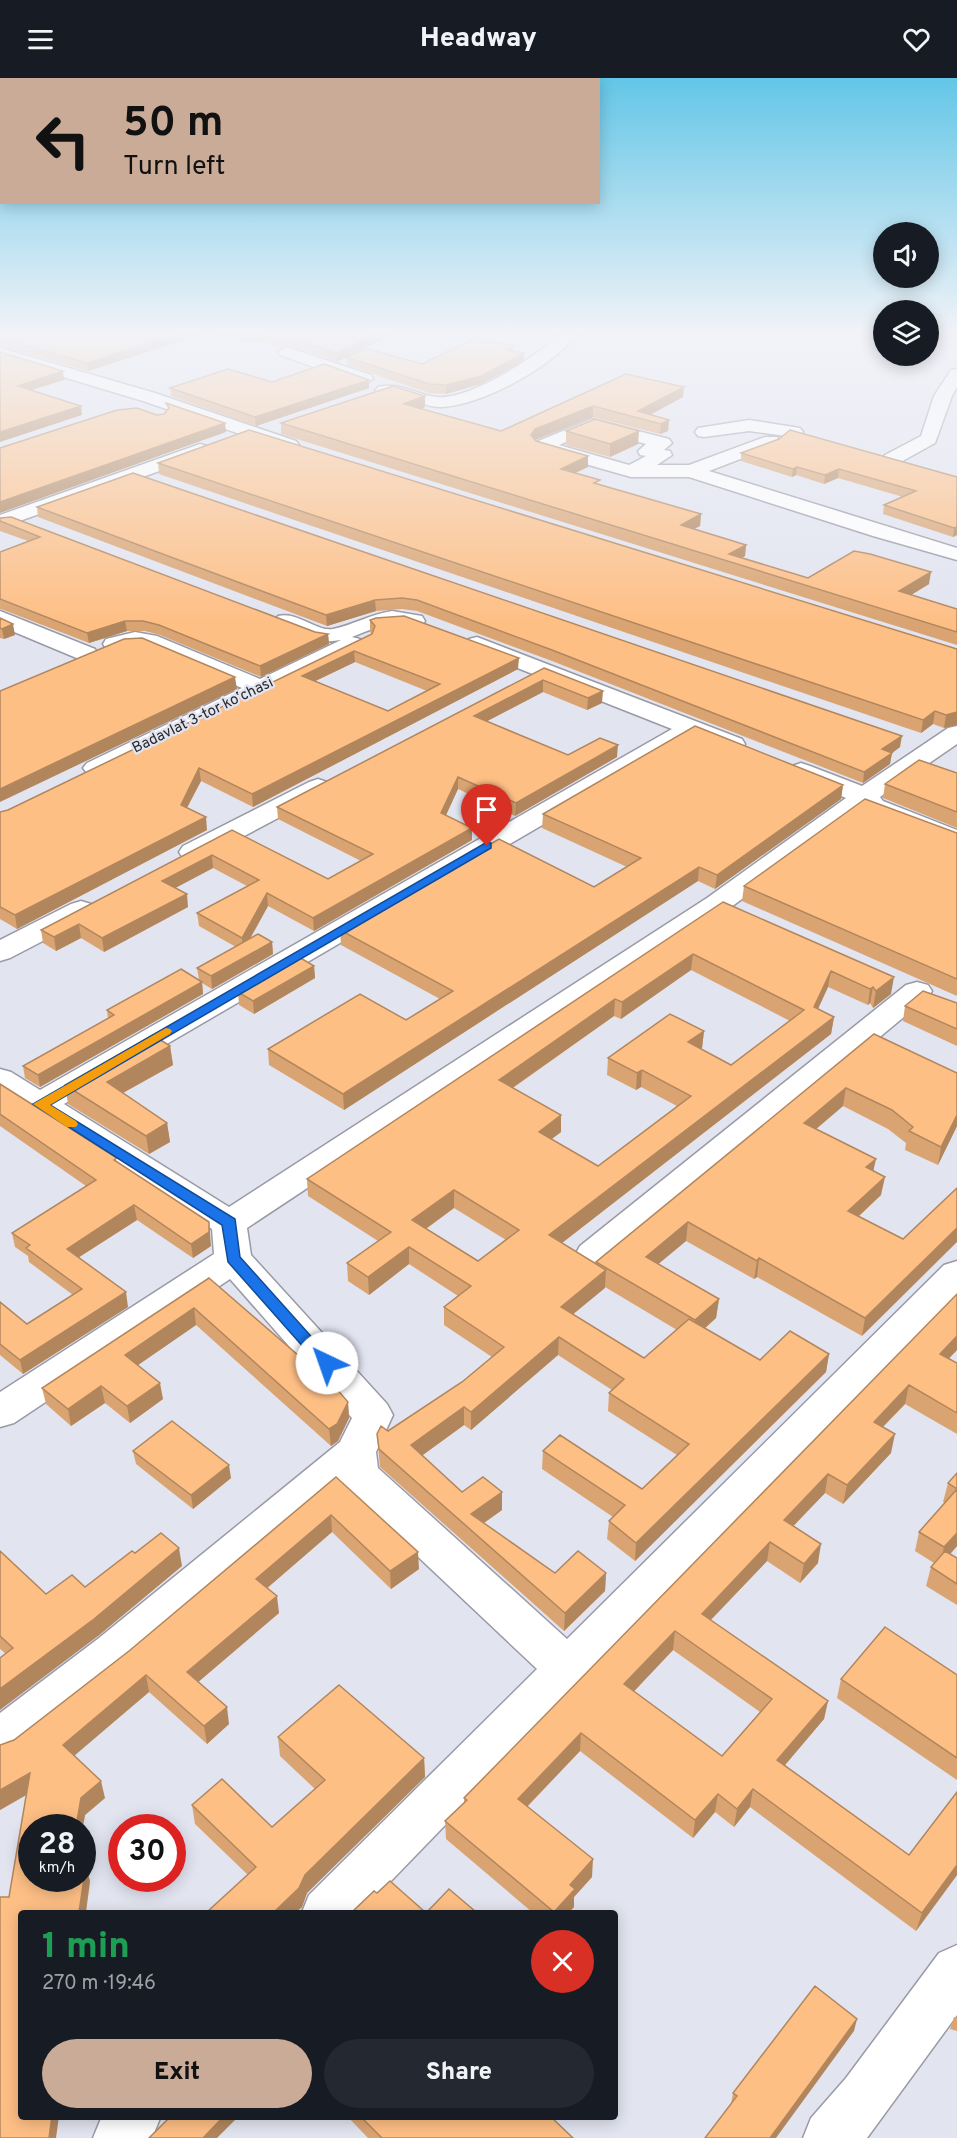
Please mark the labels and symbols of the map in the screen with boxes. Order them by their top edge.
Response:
street label: Badavlat 3-tor koʼchasi [129,674,277,758]
pin [461,784,512,846]
position arrow [295,1331,359,1395]
speed limit sign: 30 [108,1814,186,1892]

